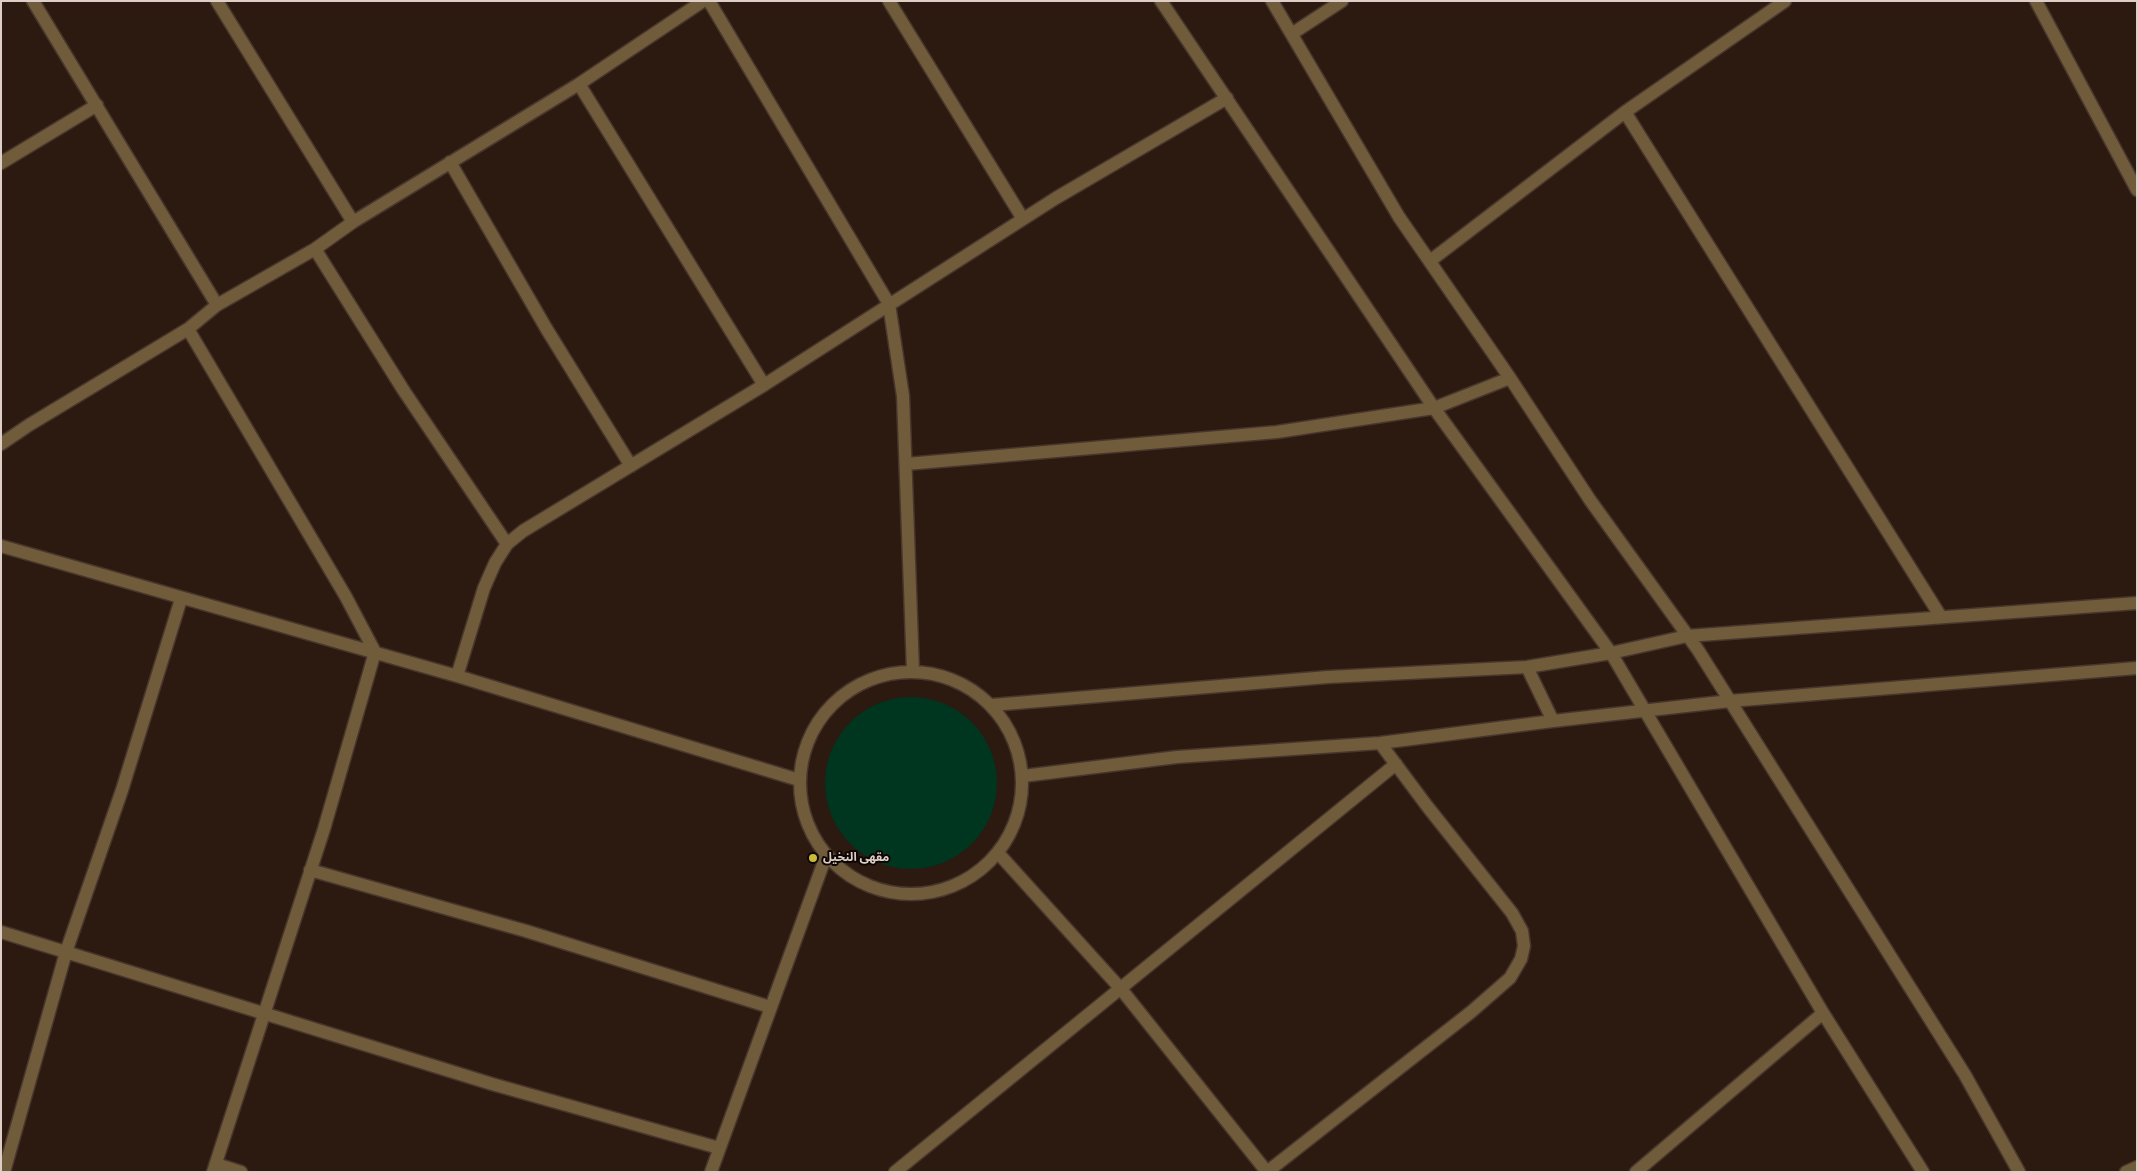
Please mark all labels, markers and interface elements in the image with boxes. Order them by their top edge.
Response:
place label: مقهى النخيل [823,851,889,865]
marker: مقهى النخيل [807,852,819,864]

